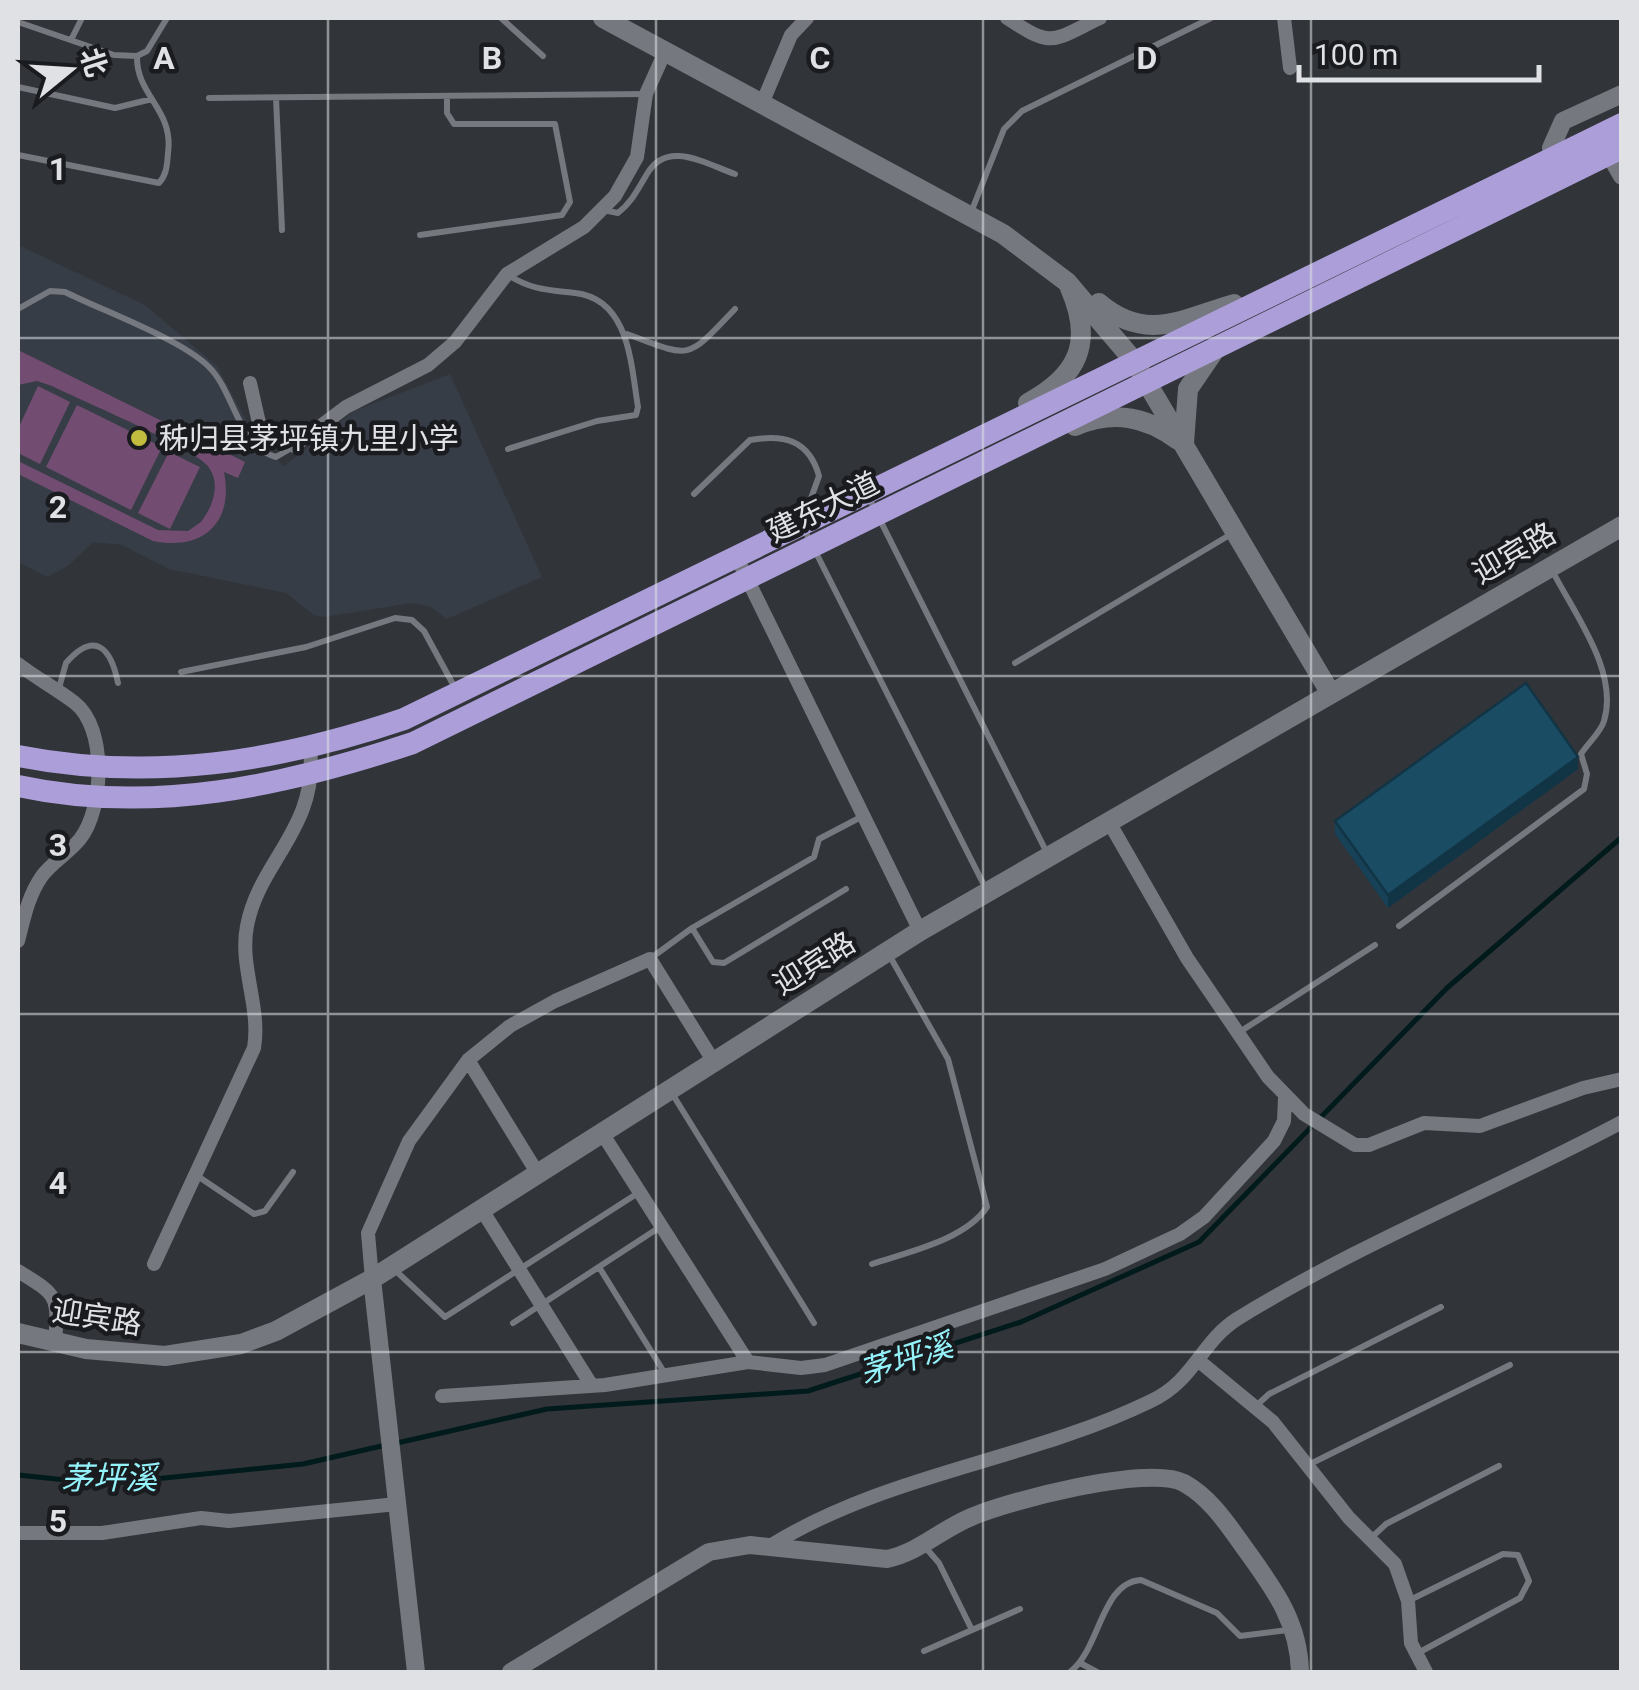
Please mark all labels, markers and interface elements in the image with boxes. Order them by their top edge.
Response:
north arrow [20,20,120,120]
scale bar [1299,20,1539,82]
text: 100 m [1314,37,1398,72]
text: A [153,39,175,77]
text: B [482,39,502,77]
text: C [810,39,830,77]
text: D [1137,39,1157,77]
text: 北 [73,44,113,81]
text: 1 [49,150,67,188]
place label: 秭归县茅坪镇九里小学 [159,421,459,456]
marker: 秭归县茅坪镇九里小学 [128,427,150,449]
street label: 建东大道 [761,465,885,549]
text: 2 [49,488,67,526]
street label: 迎宾路 [1466,515,1562,591]
text: 3 [49,826,67,864]
street label: 迎宾路 [767,924,861,1002]
text: 4 [49,1164,67,1202]
street label: 迎宾路 [50,1293,144,1341]
water label: 茅坪溪 [854,1325,960,1392]
water label: 茅坪溪 [61,1459,160,1497]
text: 5 [49,1502,67,1540]

